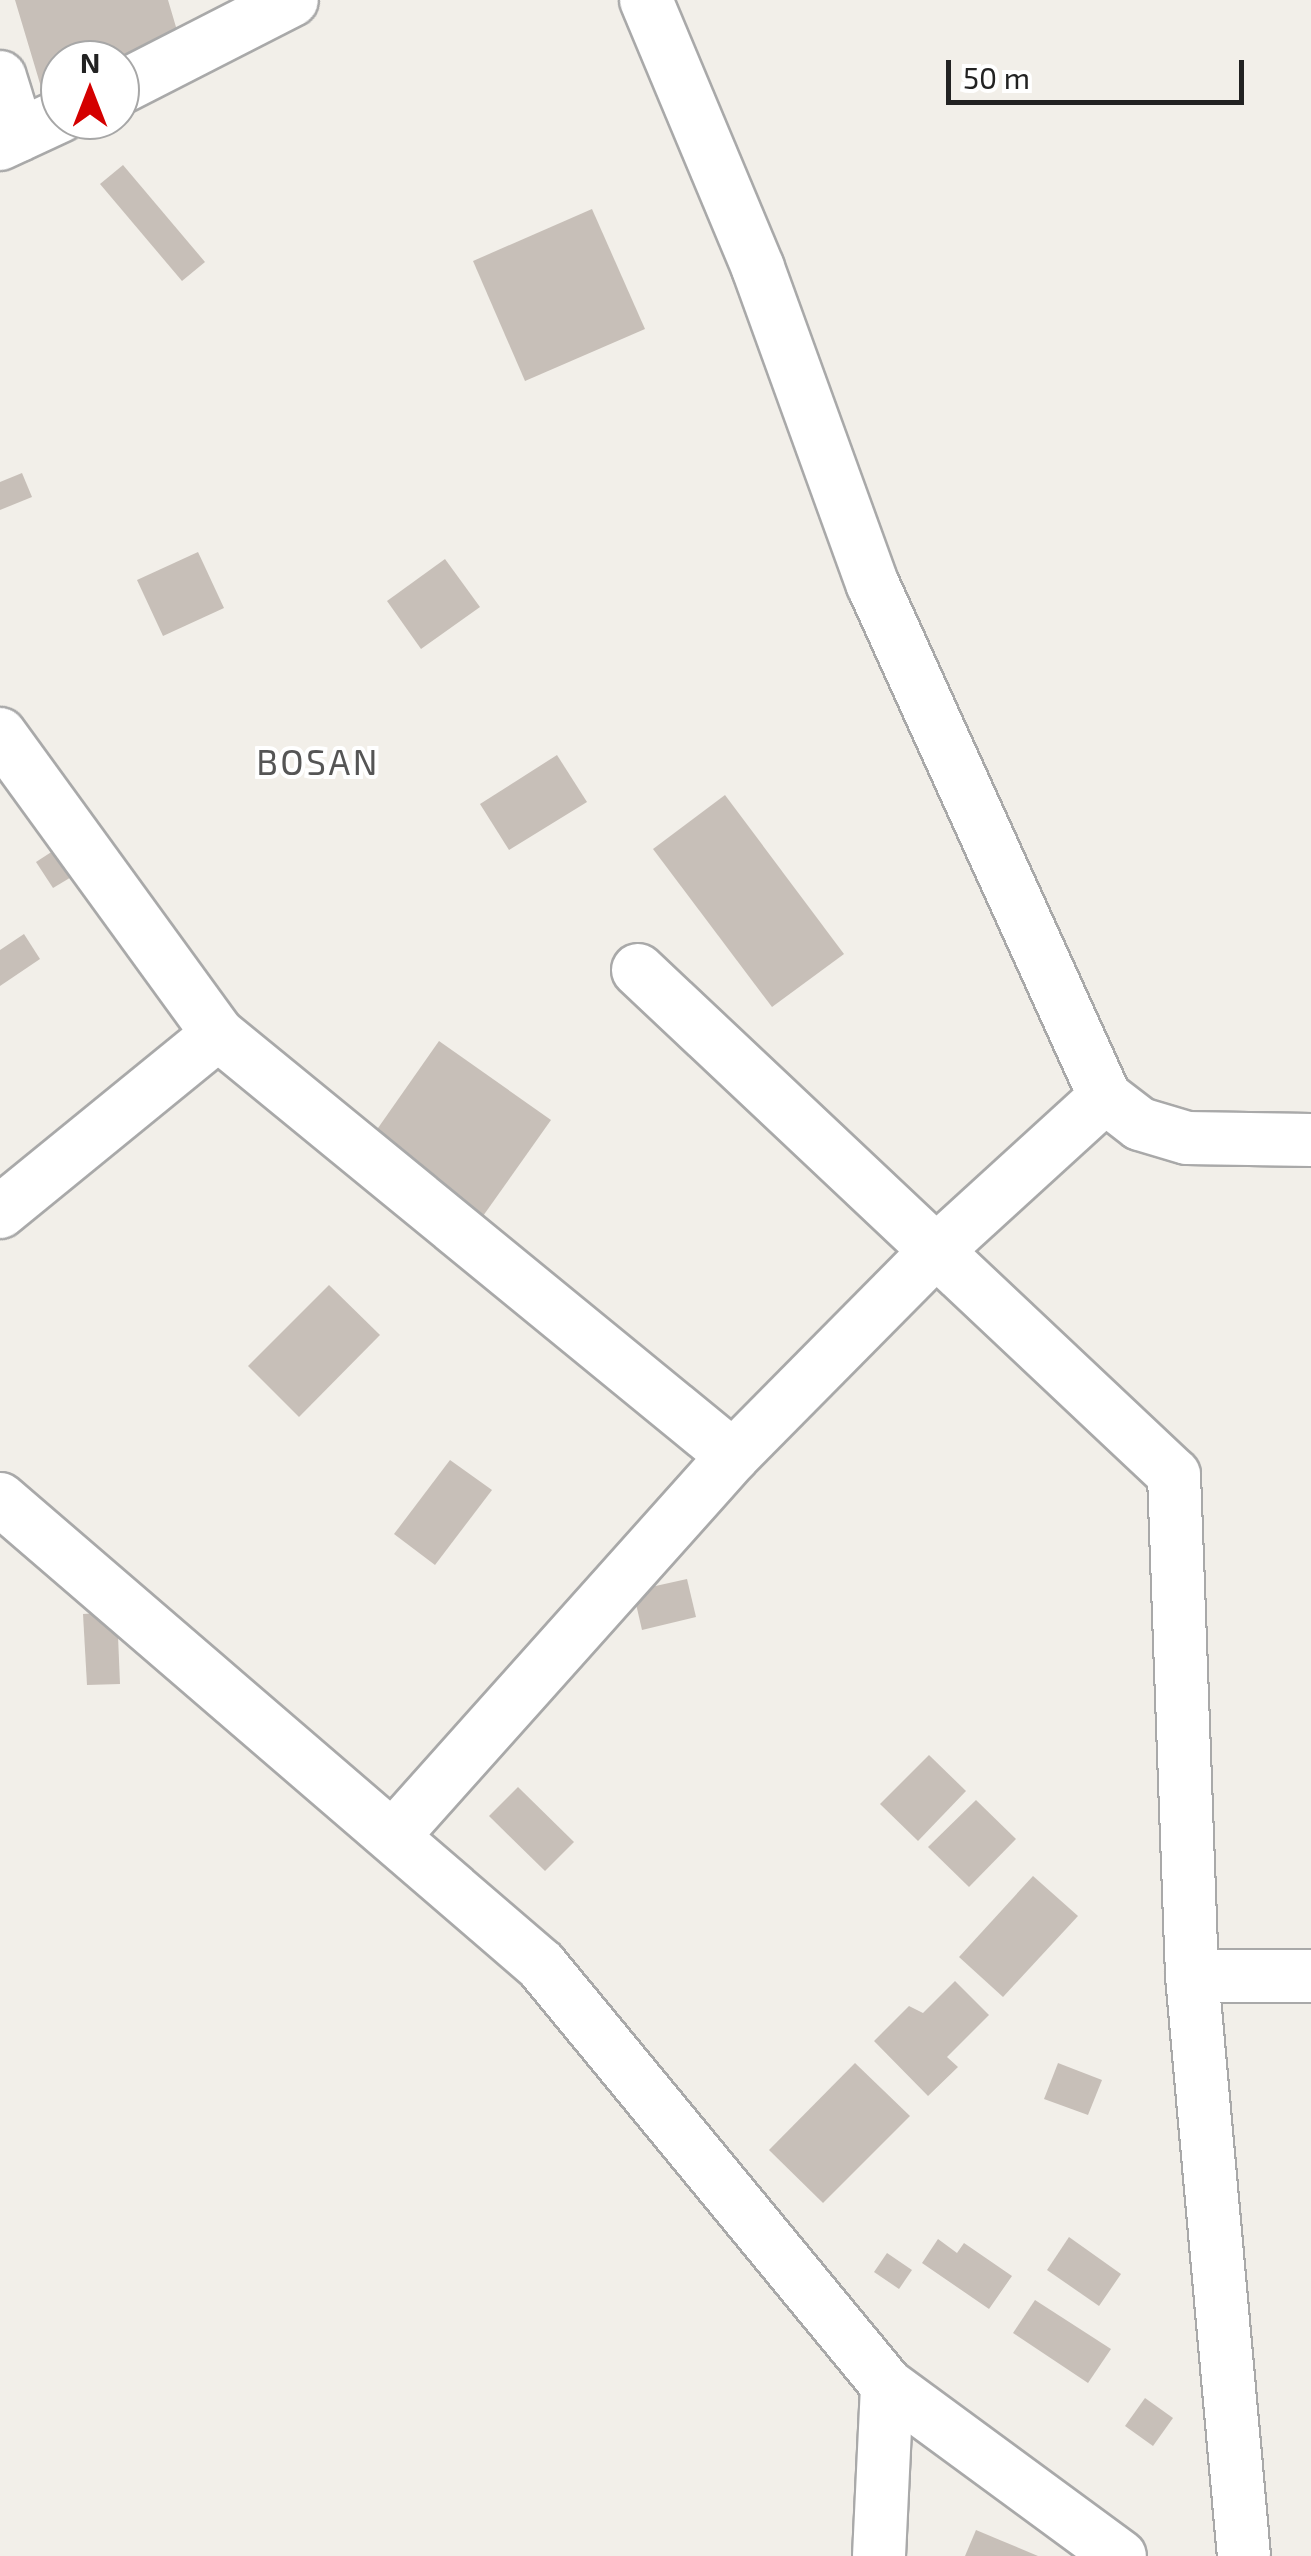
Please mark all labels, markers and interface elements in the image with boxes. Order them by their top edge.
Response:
north arrow [40,40,140,140]
scale bar [951,40,1248,102]
text: N [80,45,100,79]
text: 50 m [963,59,1030,95]
district label: BOSAN [256,740,380,782]

